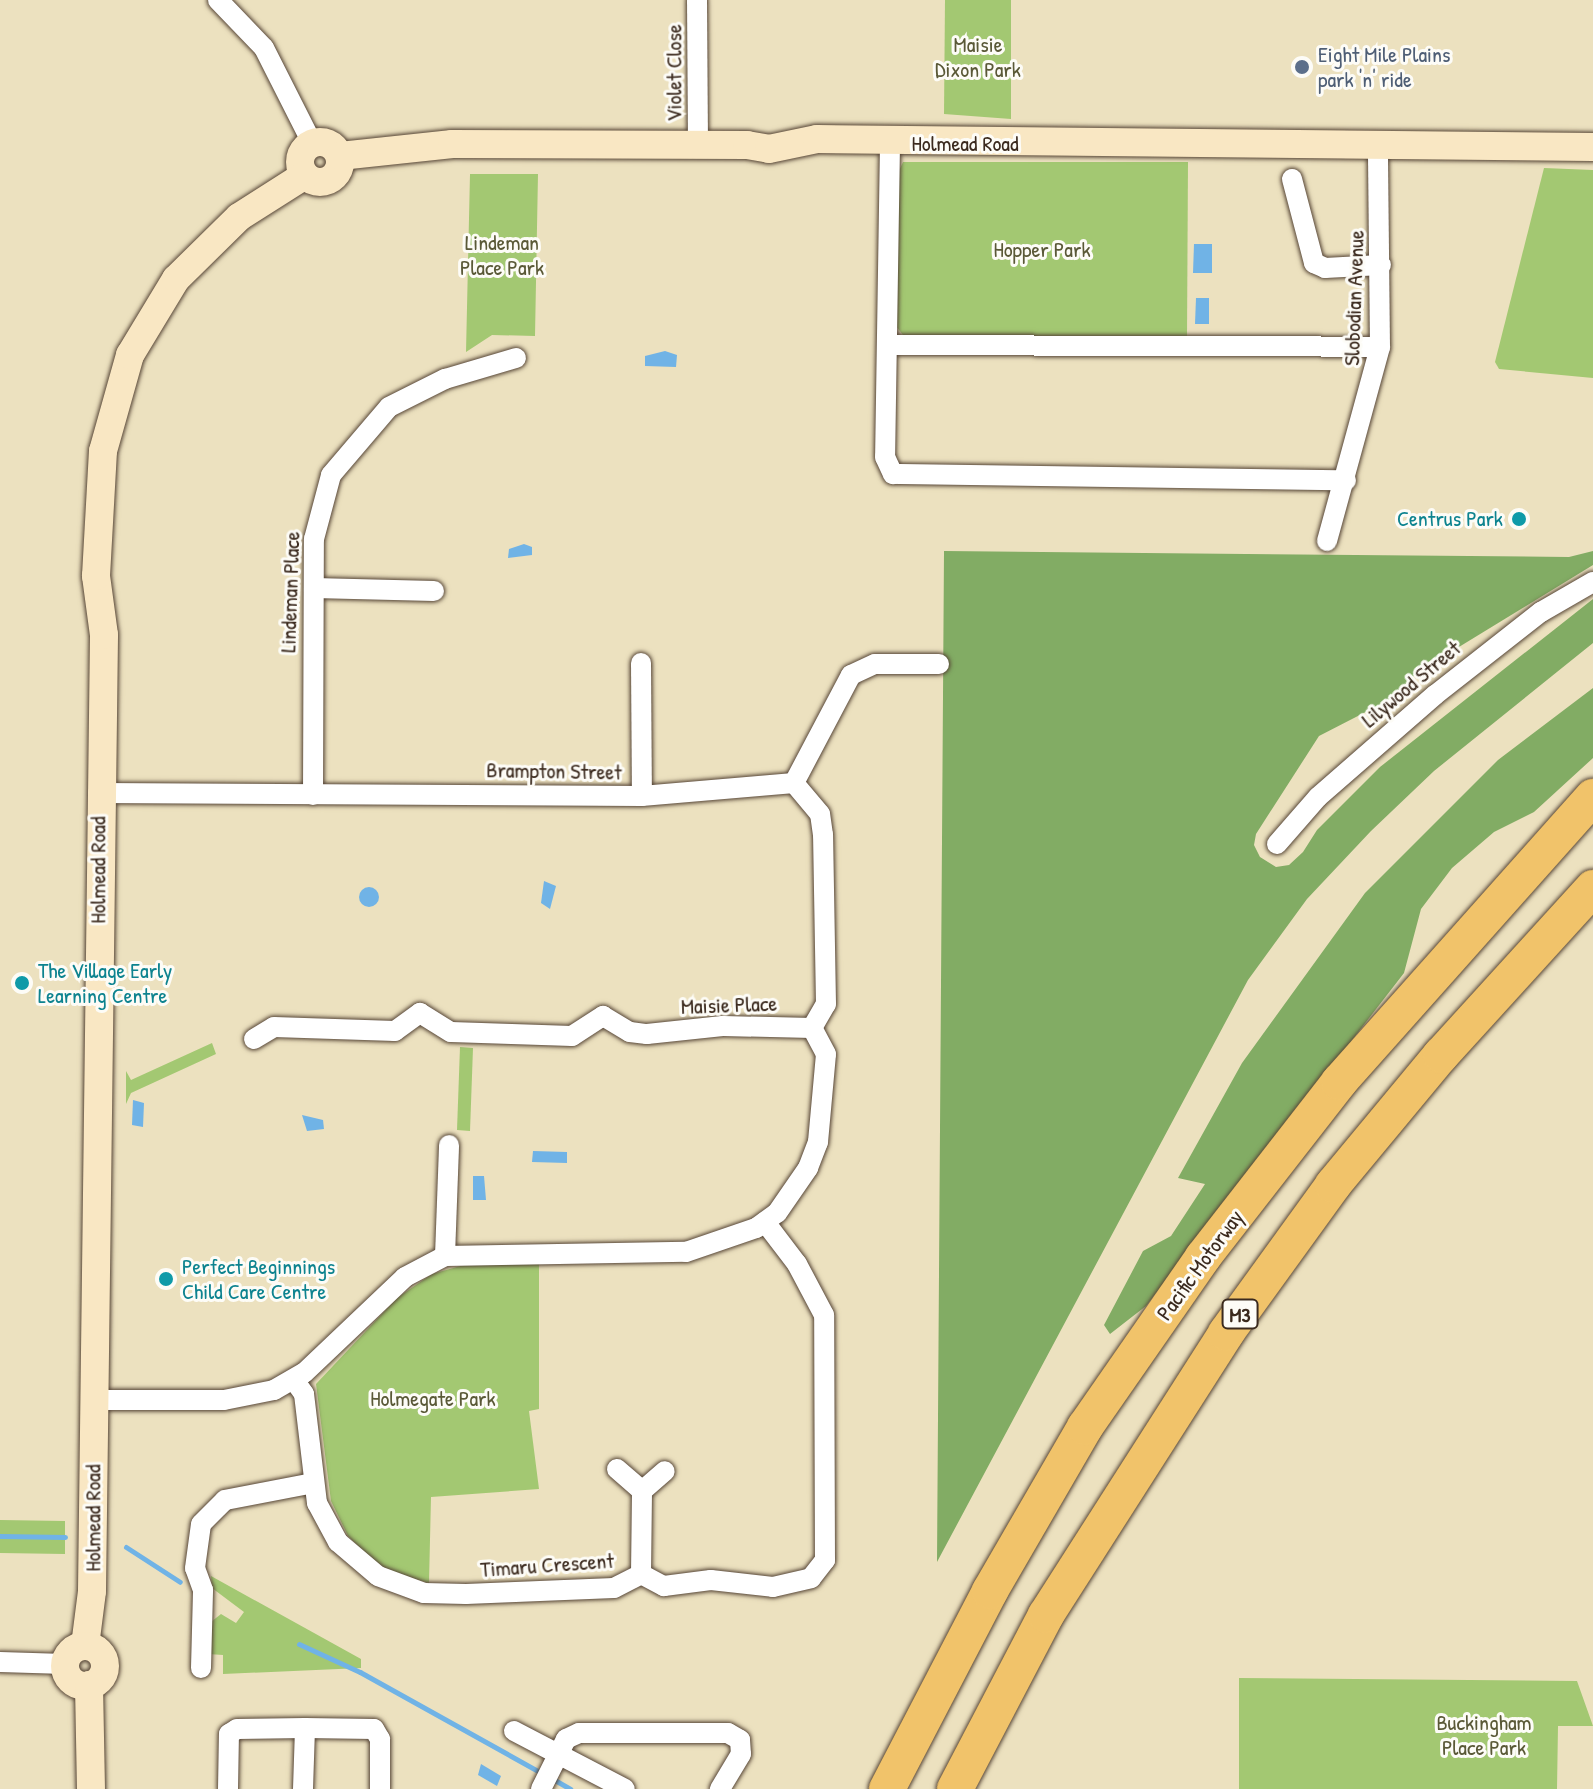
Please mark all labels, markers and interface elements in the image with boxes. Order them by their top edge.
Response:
street label: Violet Close [661,24,687,122]
park label: Maisie Dixon Park [935,31,1021,82]
place label: Eight Mile Plains park 'n' ride [1318,41,1450,92]
marker: Eight Mile Plains park 'n' ride [1293,58,1311,76]
street label: Holmead Road [911,131,1019,157]
park label: Lindeman Place Park [460,229,544,280]
street label: Slobodian Avenue [1338,230,1370,366]
park label: Hopper Park [993,237,1091,263]
place label: Centrus Park [1397,506,1503,532]
marker: Centrus Park [1510,510,1528,528]
street label: Lindeman Place [275,531,305,653]
street label: Lilywood Street [1356,635,1466,733]
street label: Brampton Street [486,757,622,785]
street label: Holmead Road [85,816,111,924]
place label: The Village Early Learning Centre [38,957,172,1008]
marker: The Village Early Learning Centre [13,974,31,992]
street label: Maisie Place [680,990,778,1020]
street label: Pacific Motorway [1151,1205,1249,1325]
place label: Perfect Beginnings Child Care Centre [182,1253,335,1304]
marker: Perfect Beginnings Child Care Centre [157,1270,175,1288]
road number: M3 [1220,1298,1260,1330]
park label: Holmegate Park [370,1386,496,1412]
street label: Holmead Road [80,1464,106,1572]
street label: Timaru Crescent [479,1547,615,1583]
park label: Buckingham Place Park [1436,1709,1532,1760]

